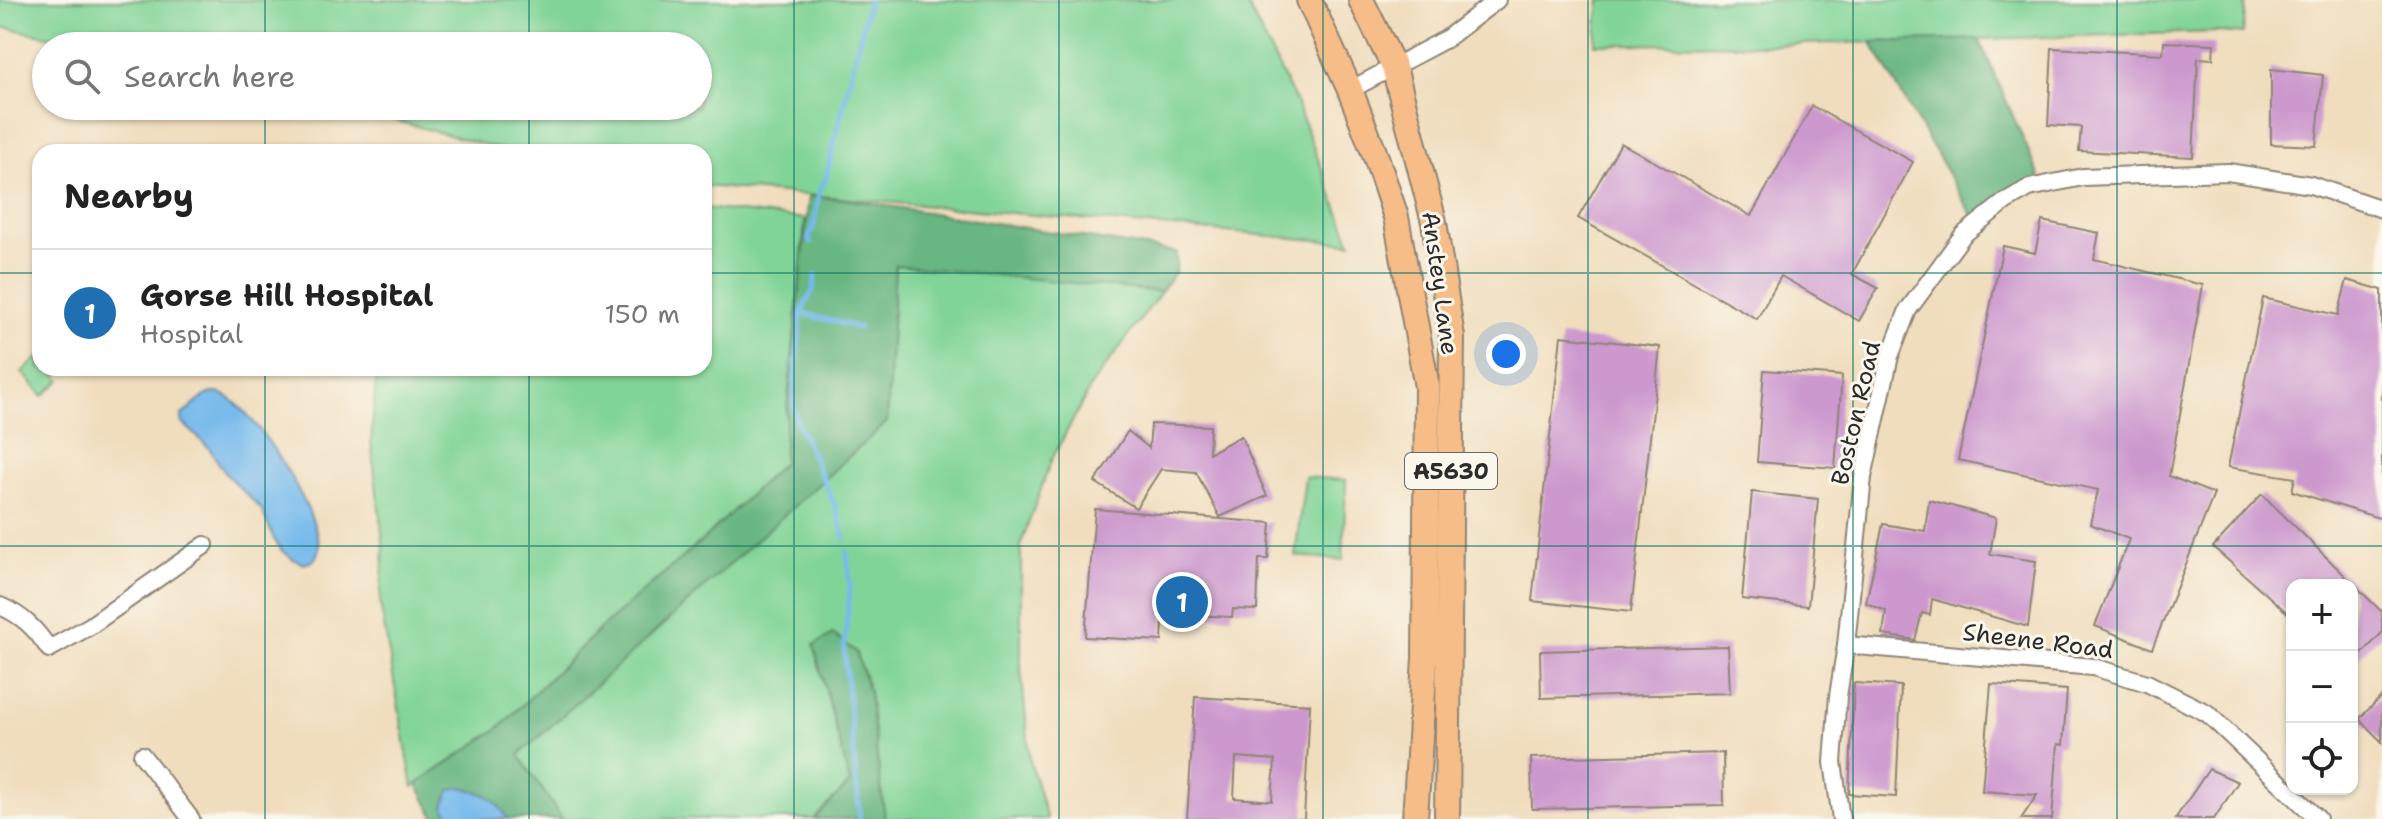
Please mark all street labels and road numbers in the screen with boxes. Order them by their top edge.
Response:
street label: Anstey Lane [1414,209,1466,357]
street label: Boston Road [1824,338,1888,488]
road number: A5630 [1405,453,1497,489]
street label: Sheene Road [1961,616,2115,666]

